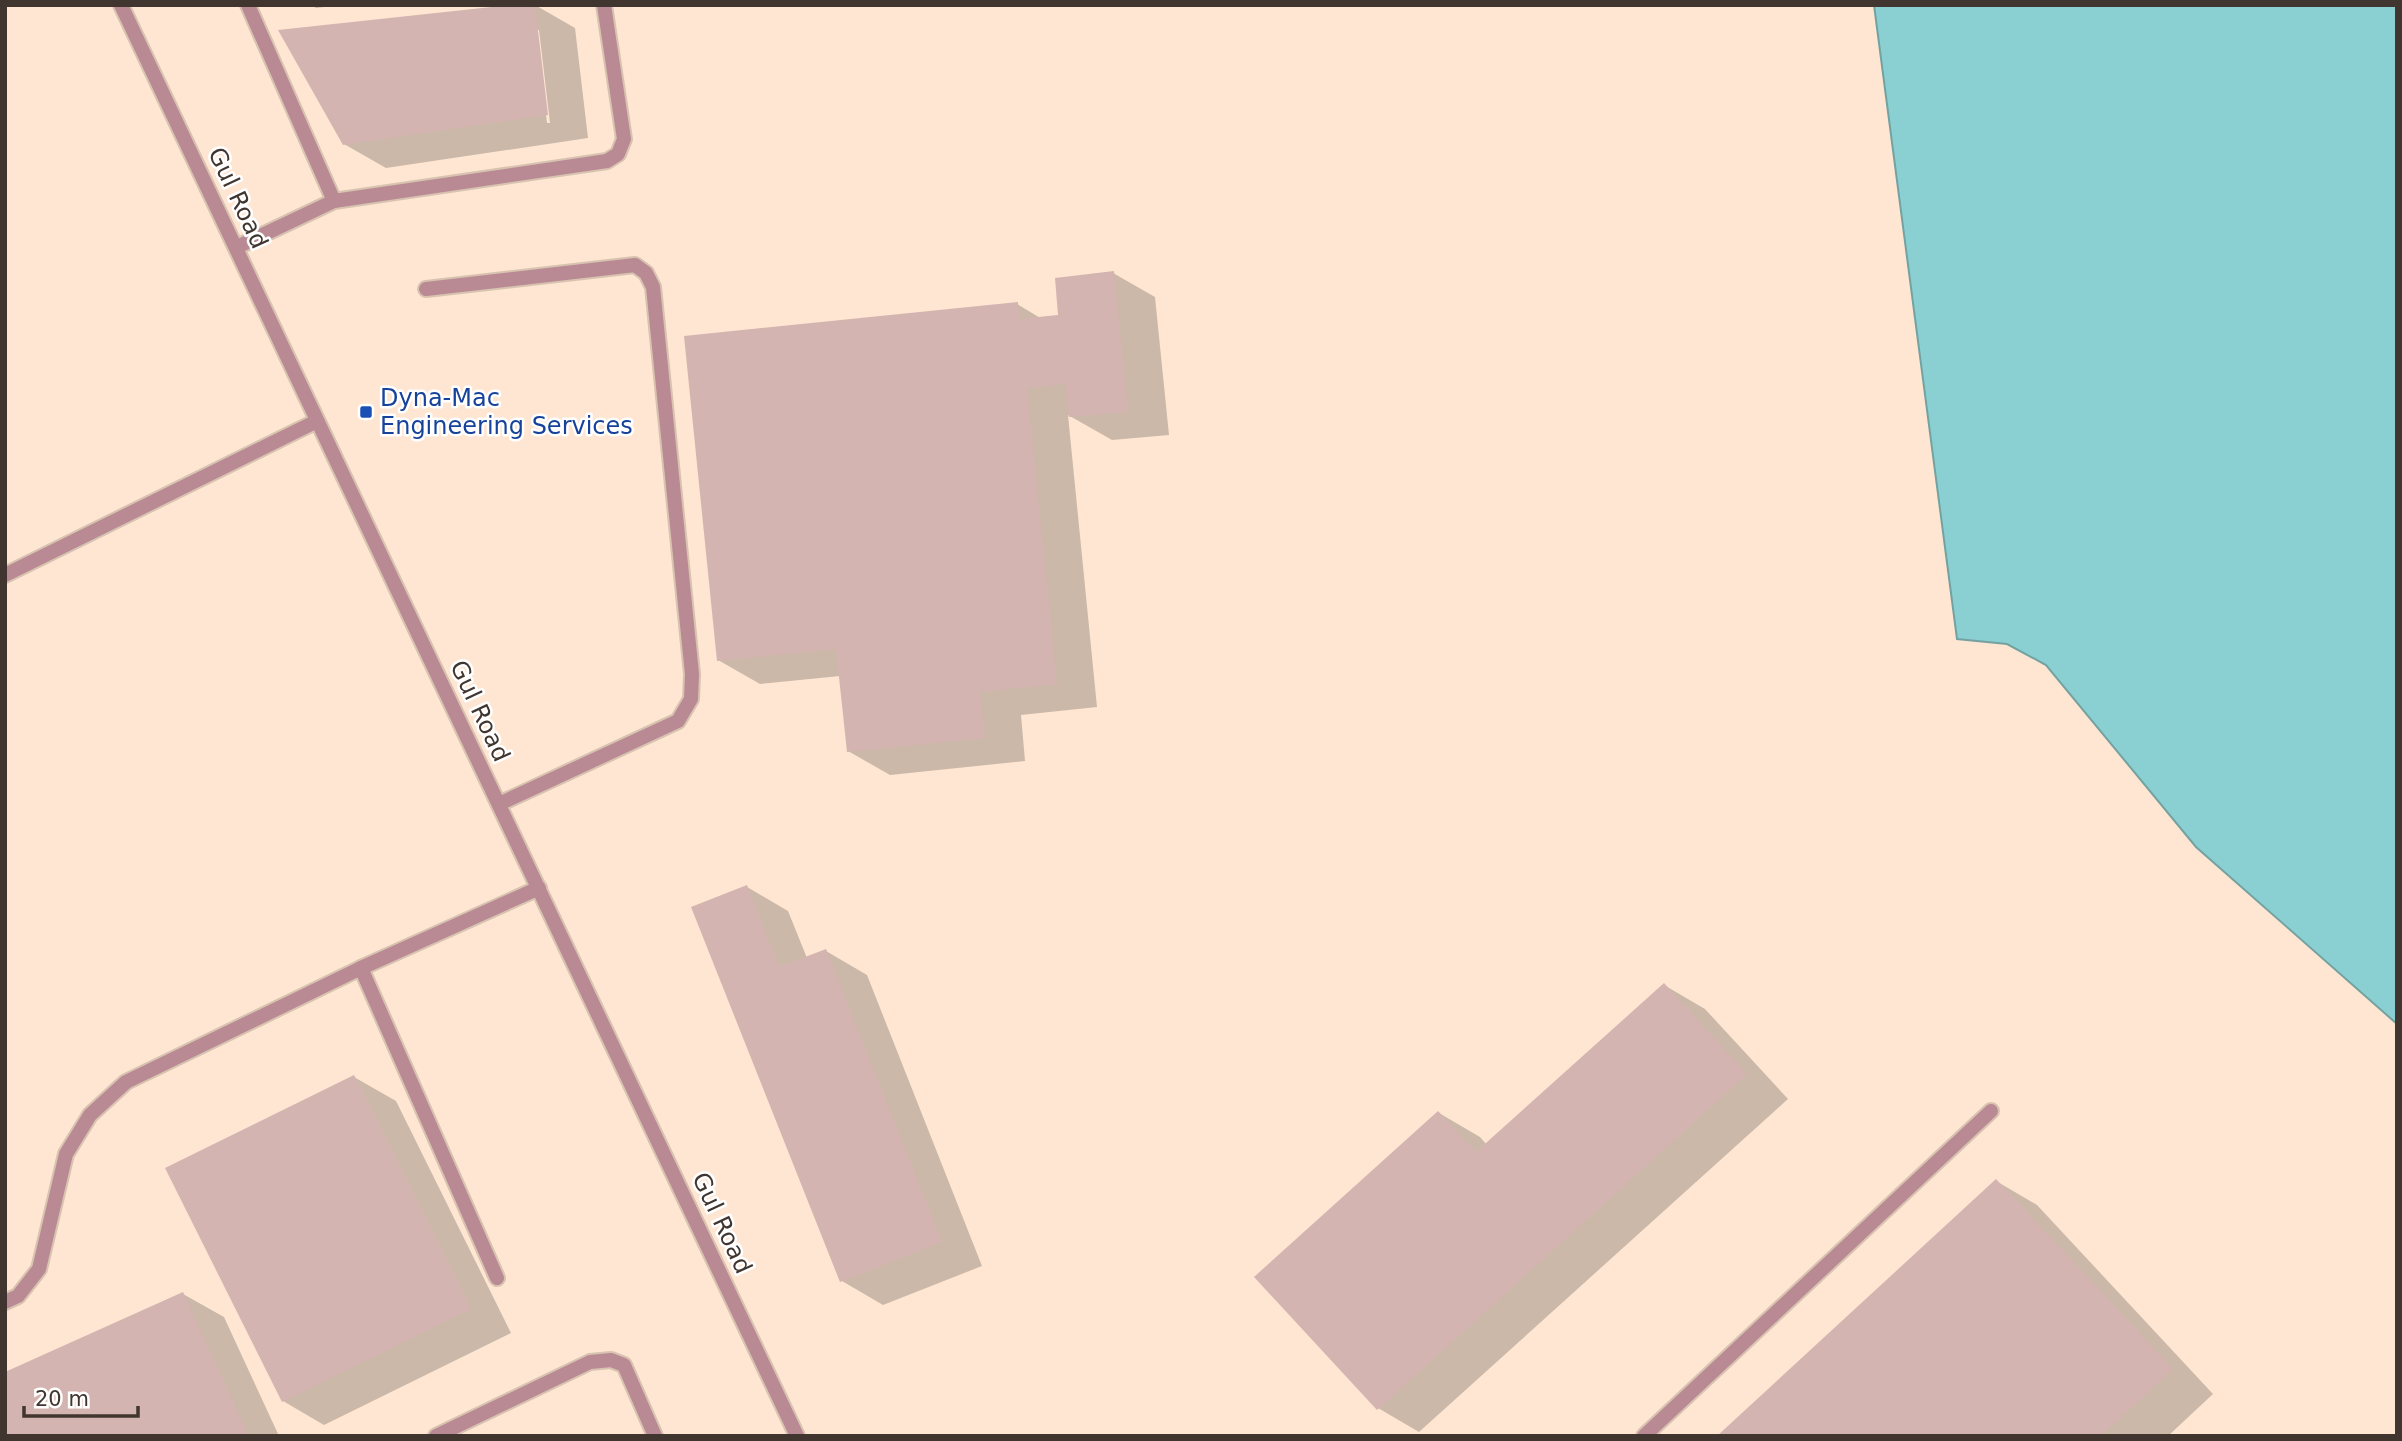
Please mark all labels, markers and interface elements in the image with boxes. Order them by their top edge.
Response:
street label: Gul Road [202,143,274,253]
place label: Dyna-Mac Engineering Services [380,384,633,440]
marker: Dyna-Mac Engineering Services [358,404,374,420]
street label: Gul Road [444,656,516,766]
street label: Gul Road [686,1168,758,1278]
scale bar [24,1374,138,1418]
text: 20 m [35,1387,89,1411]

